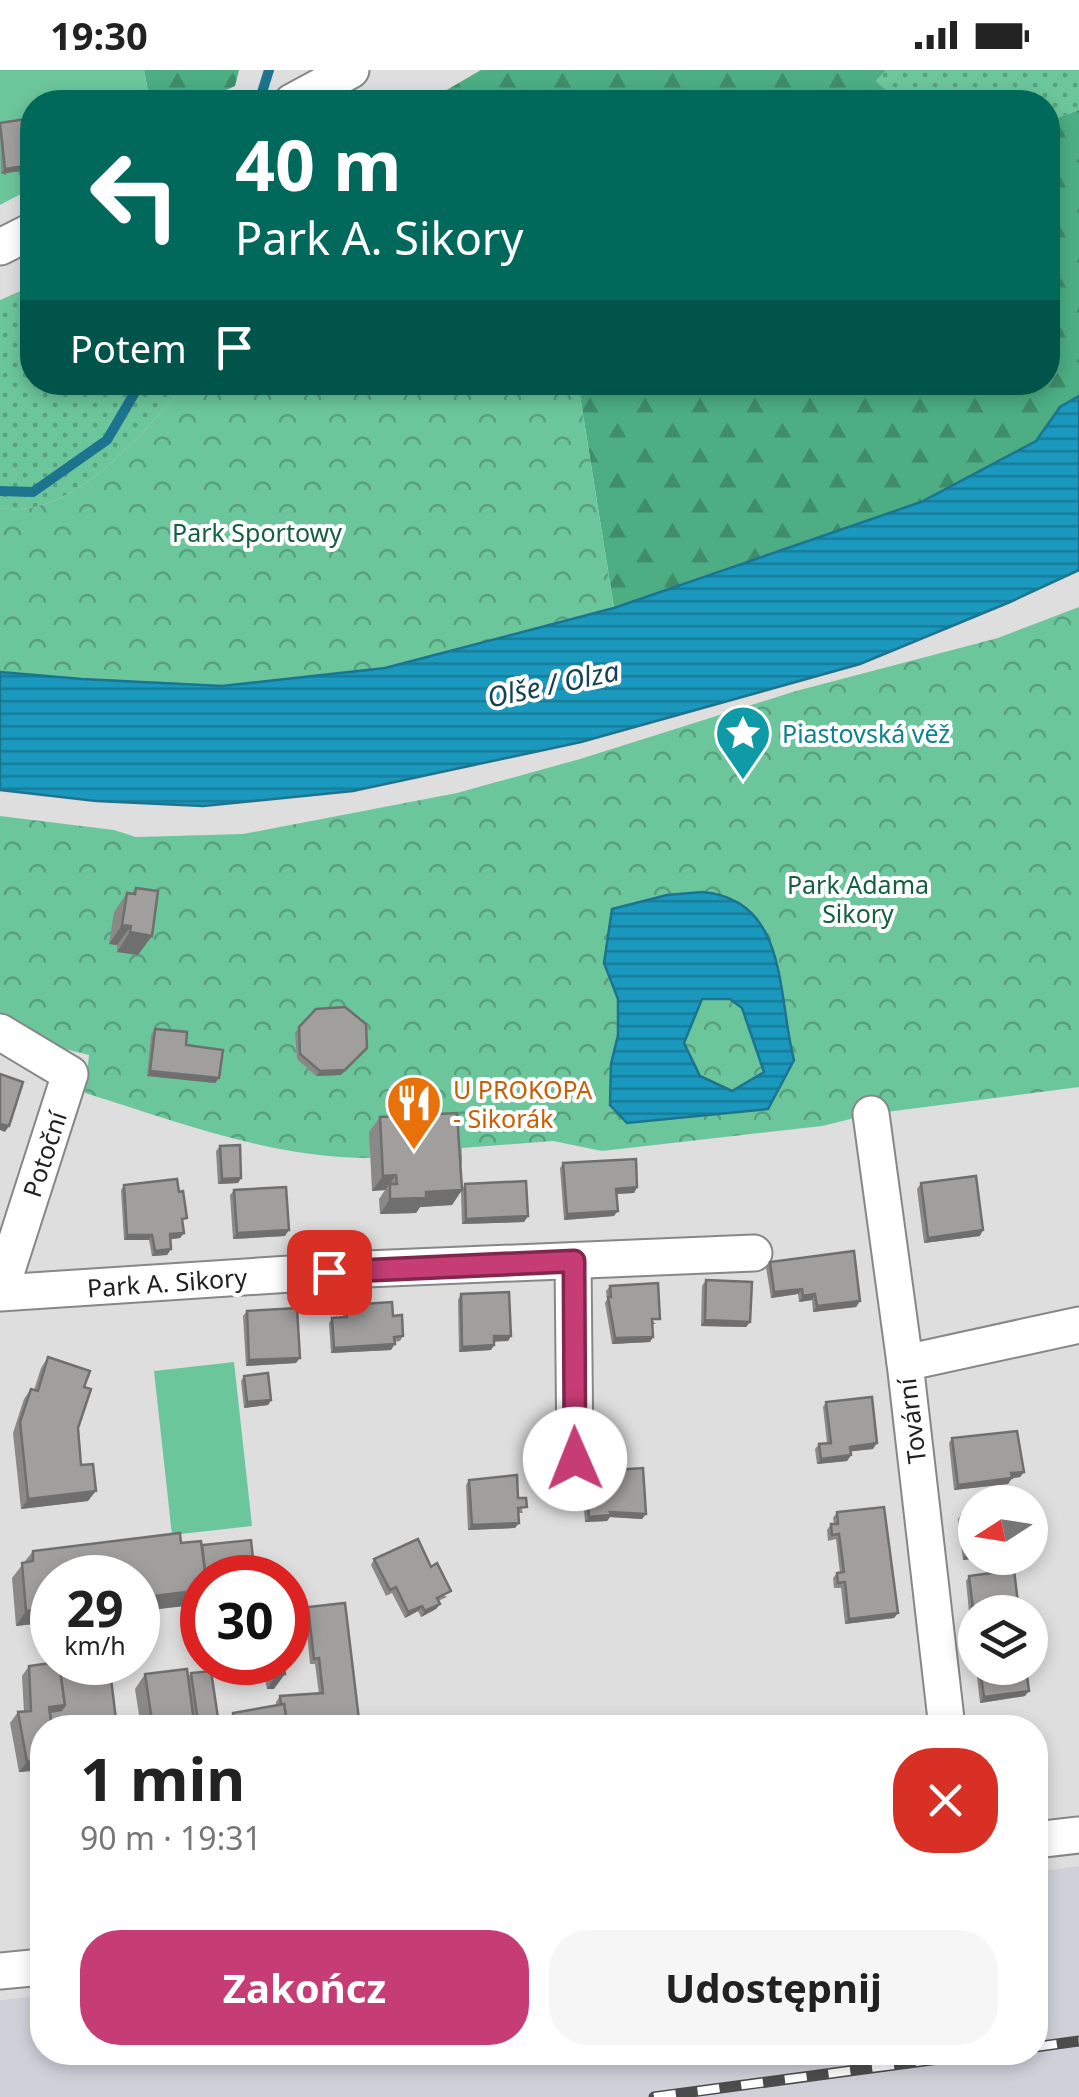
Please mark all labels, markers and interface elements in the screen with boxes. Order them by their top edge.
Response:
text: 19:30 [50,9,148,61]
text: 40 m [235,116,402,212]
icon: left [70,130,200,260]
text: Park A. Sikory [235,207,523,268]
icon: arrive [207,320,262,375]
text: Potem [70,322,187,374]
park label: Park Sportowy [172,515,342,549]
water label: Olše / Olza [484,650,622,715]
place icon: Piastovská věž [713,703,773,782]
place label: Piastovská věž [782,716,950,750]
park label: Park Adama Sikory [787,867,929,930]
place label: U PROKOPA - Sikorák [453,1072,592,1135]
restaurant icon: U PROKOPA - Sikorák [384,1073,444,1152]
street label: Potoční [14,1106,74,1201]
pin [287,1230,372,1315]
icon: arrive [302,1245,357,1300]
street label: Park A. Sikory [86,1259,248,1305]
street label: Tovární [889,1376,933,1466]
position arrow [523,1407,627,1511]
north arrow [958,1485,1048,1575]
map controls [958,1485,1048,1685]
speed limit sign: 30 [180,1555,310,1685]
text: 29 [66,1574,124,1642]
button: layers [958,1595,1048,1685]
text: km/h [64,1628,126,1662]
text: 1 min [80,1737,245,1819]
button: close [893,1748,998,1853]
text: 90 m · 19:31 [80,1816,262,1859]
button: Zakończ [80,1930,529,2045]
button: Udostępnij [549,1930,998,2045]

